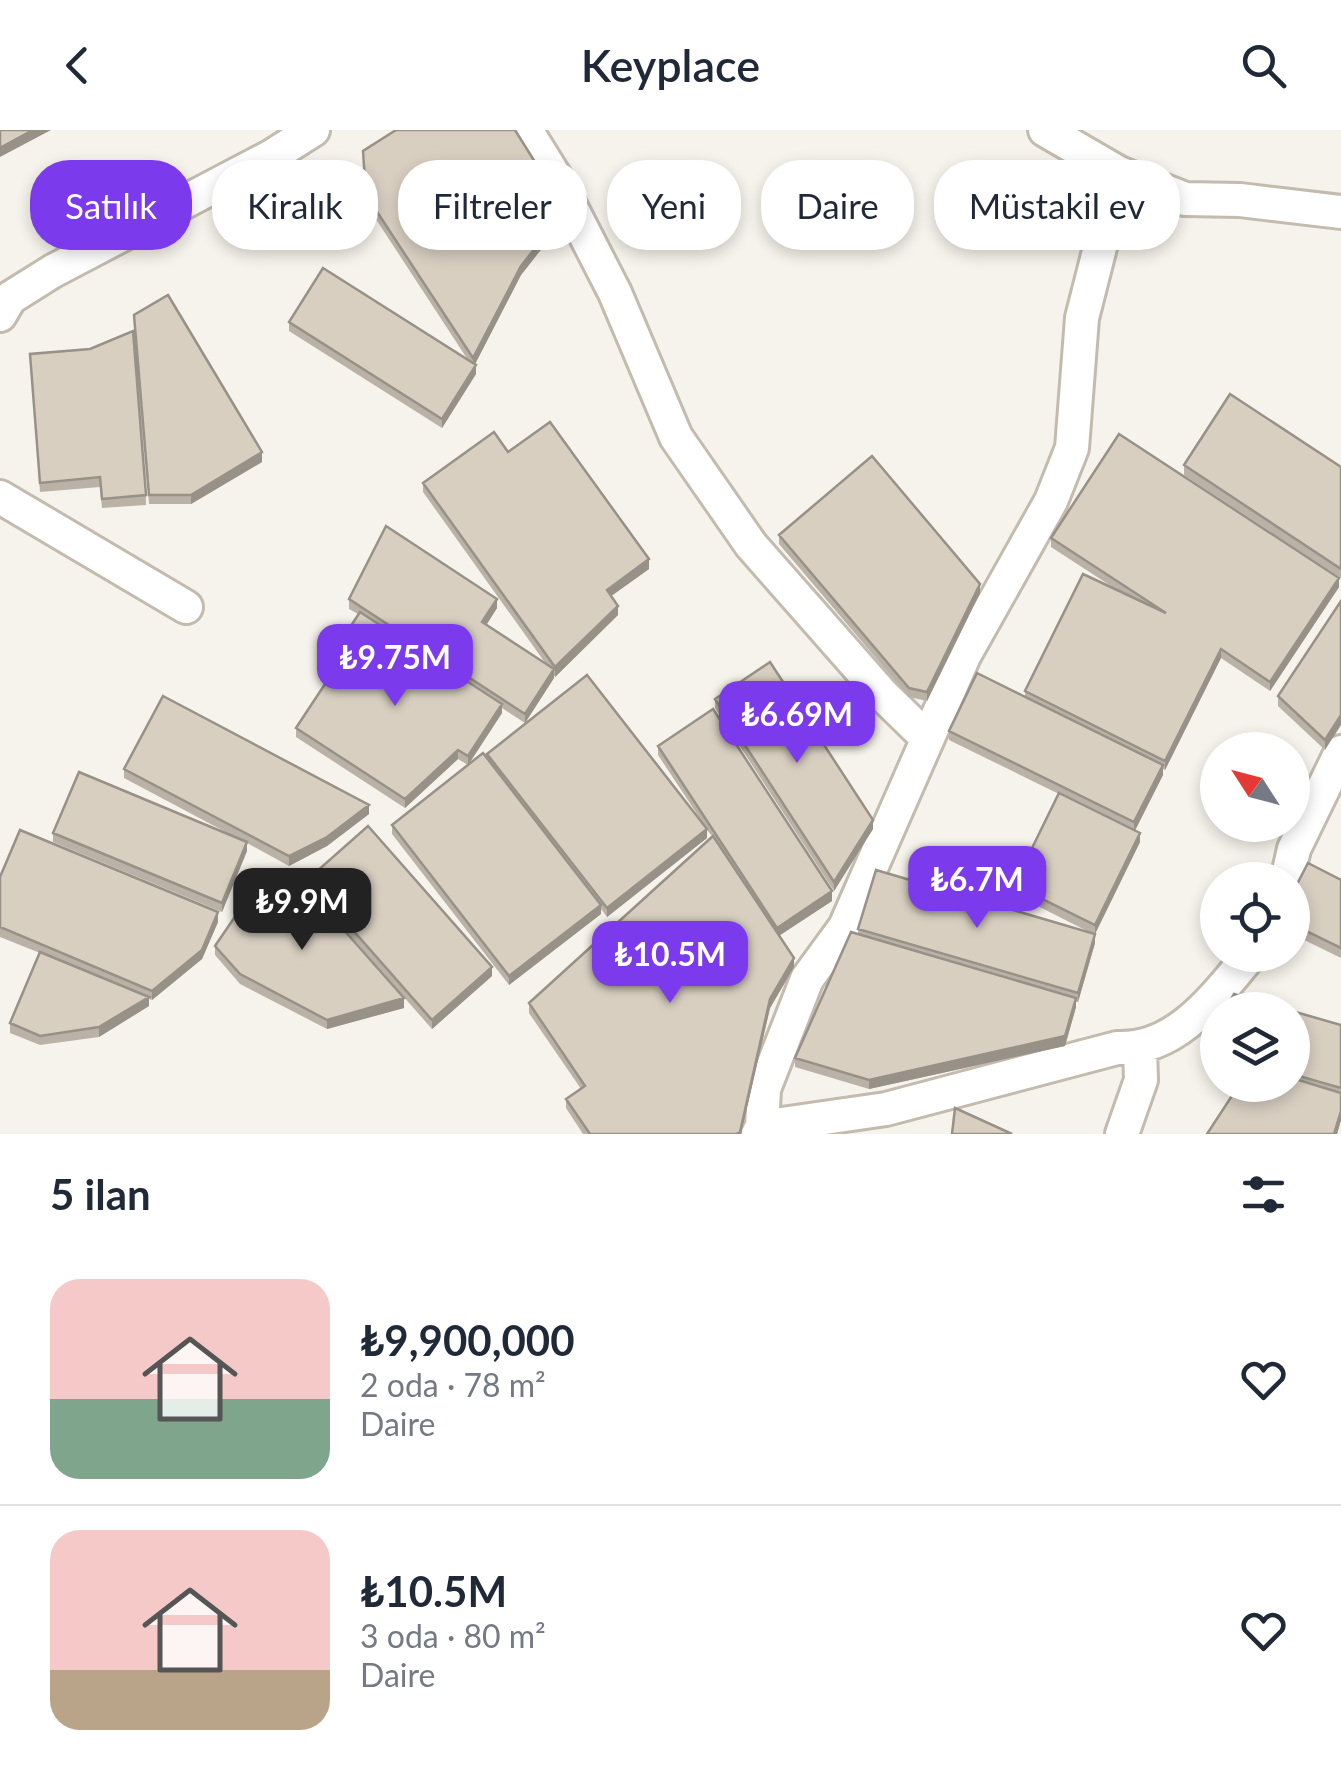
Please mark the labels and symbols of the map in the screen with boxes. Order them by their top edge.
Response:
pin: ₺9.75M [314,624,476,709]
pin: ₺6.69M [716,681,878,766]
north arrow [1200,732,1310,842]
pin: ₺6.7M [907,846,1047,931]
pin: ₺9.9M [232,868,372,953]
pin: ₺10.5M [589,921,751,1006]

